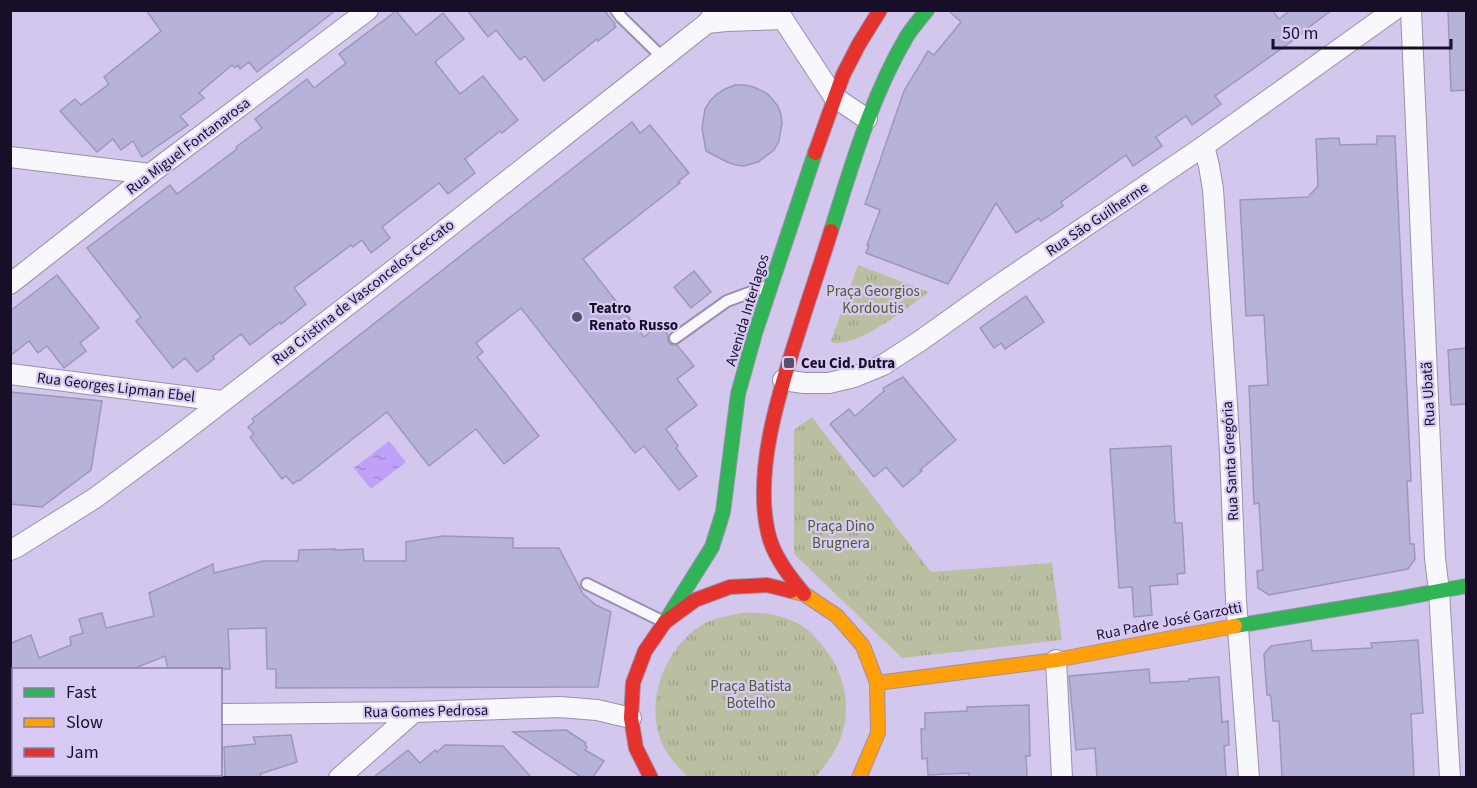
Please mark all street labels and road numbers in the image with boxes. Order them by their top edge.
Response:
street label: Rua Miguel Fontanarosa [122,93,255,200]
street label: Rua São Guilherme [1042,177,1153,262]
street label: Rua Cristina de Vasconcelos Ceccato [268,215,459,370]
street label: Avenida Interlagos [720,252,774,369]
street label: Rua Ubatã [1416,361,1441,427]
street label: Rua Georges Lipman Ebel [36,367,196,408]
street label: Rua Santa Gregória [1217,401,1244,521]
street label: Rua Padre José Garzotti [1094,597,1244,646]
street label: Rua Gomes Pedrosa [363,700,489,723]

